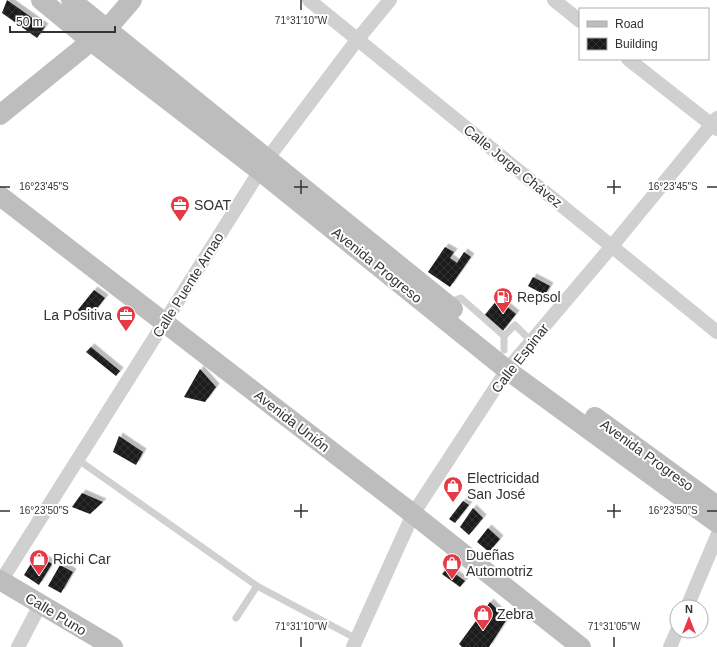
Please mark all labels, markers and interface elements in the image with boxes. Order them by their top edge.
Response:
scale bar [10,8,115,34]
legend [579,8,709,60]
text: 50 m [16,15,43,29]
text: 71°31'10"W [275,15,328,26]
text: Road [615,17,644,31]
text: Building [615,37,658,51]
street label: Calle Jorge Chávez [460,121,566,211]
text: 16°23'45"S [19,181,69,192]
text: 16°23'45"S [648,181,698,192]
office icon: SOAT [169,194,191,222]
place label: SOAT [194,197,232,213]
street label: Avenida Progreso [329,224,425,306]
street label: Calle Puente Arnao [149,229,227,340]
fuel station icon: Repsol [492,286,514,314]
place label: Repsol [517,289,561,305]
office icon: La Positiva [115,304,137,332]
place label: La Positiva [44,307,112,323]
street label: Calle Espinar [488,320,552,396]
street label: Avenida Unión [251,387,333,455]
street label: Avenida Progreso [597,416,697,494]
place label: Electricidad San José [467,470,539,502]
shop icon: Electricidad San José [442,475,464,503]
text: 16°23'50"S [19,505,69,516]
text: 16°23'50"S [648,505,698,516]
place label: Dueñas Automotriz [466,547,533,579]
shop icon: Richi Car [28,548,50,576]
place label: Richi Car [53,551,111,567]
shop icon: Dueñas Automotriz [441,552,463,580]
street label: Calle Puno [23,590,90,639]
north arrow [669,599,709,639]
shop icon: Zebra [472,603,494,631]
text: N [685,603,693,615]
place label: Zebra [497,606,534,622]
text: 71°31'10"W [275,621,328,632]
text: 71°31'05"W [588,621,641,632]

